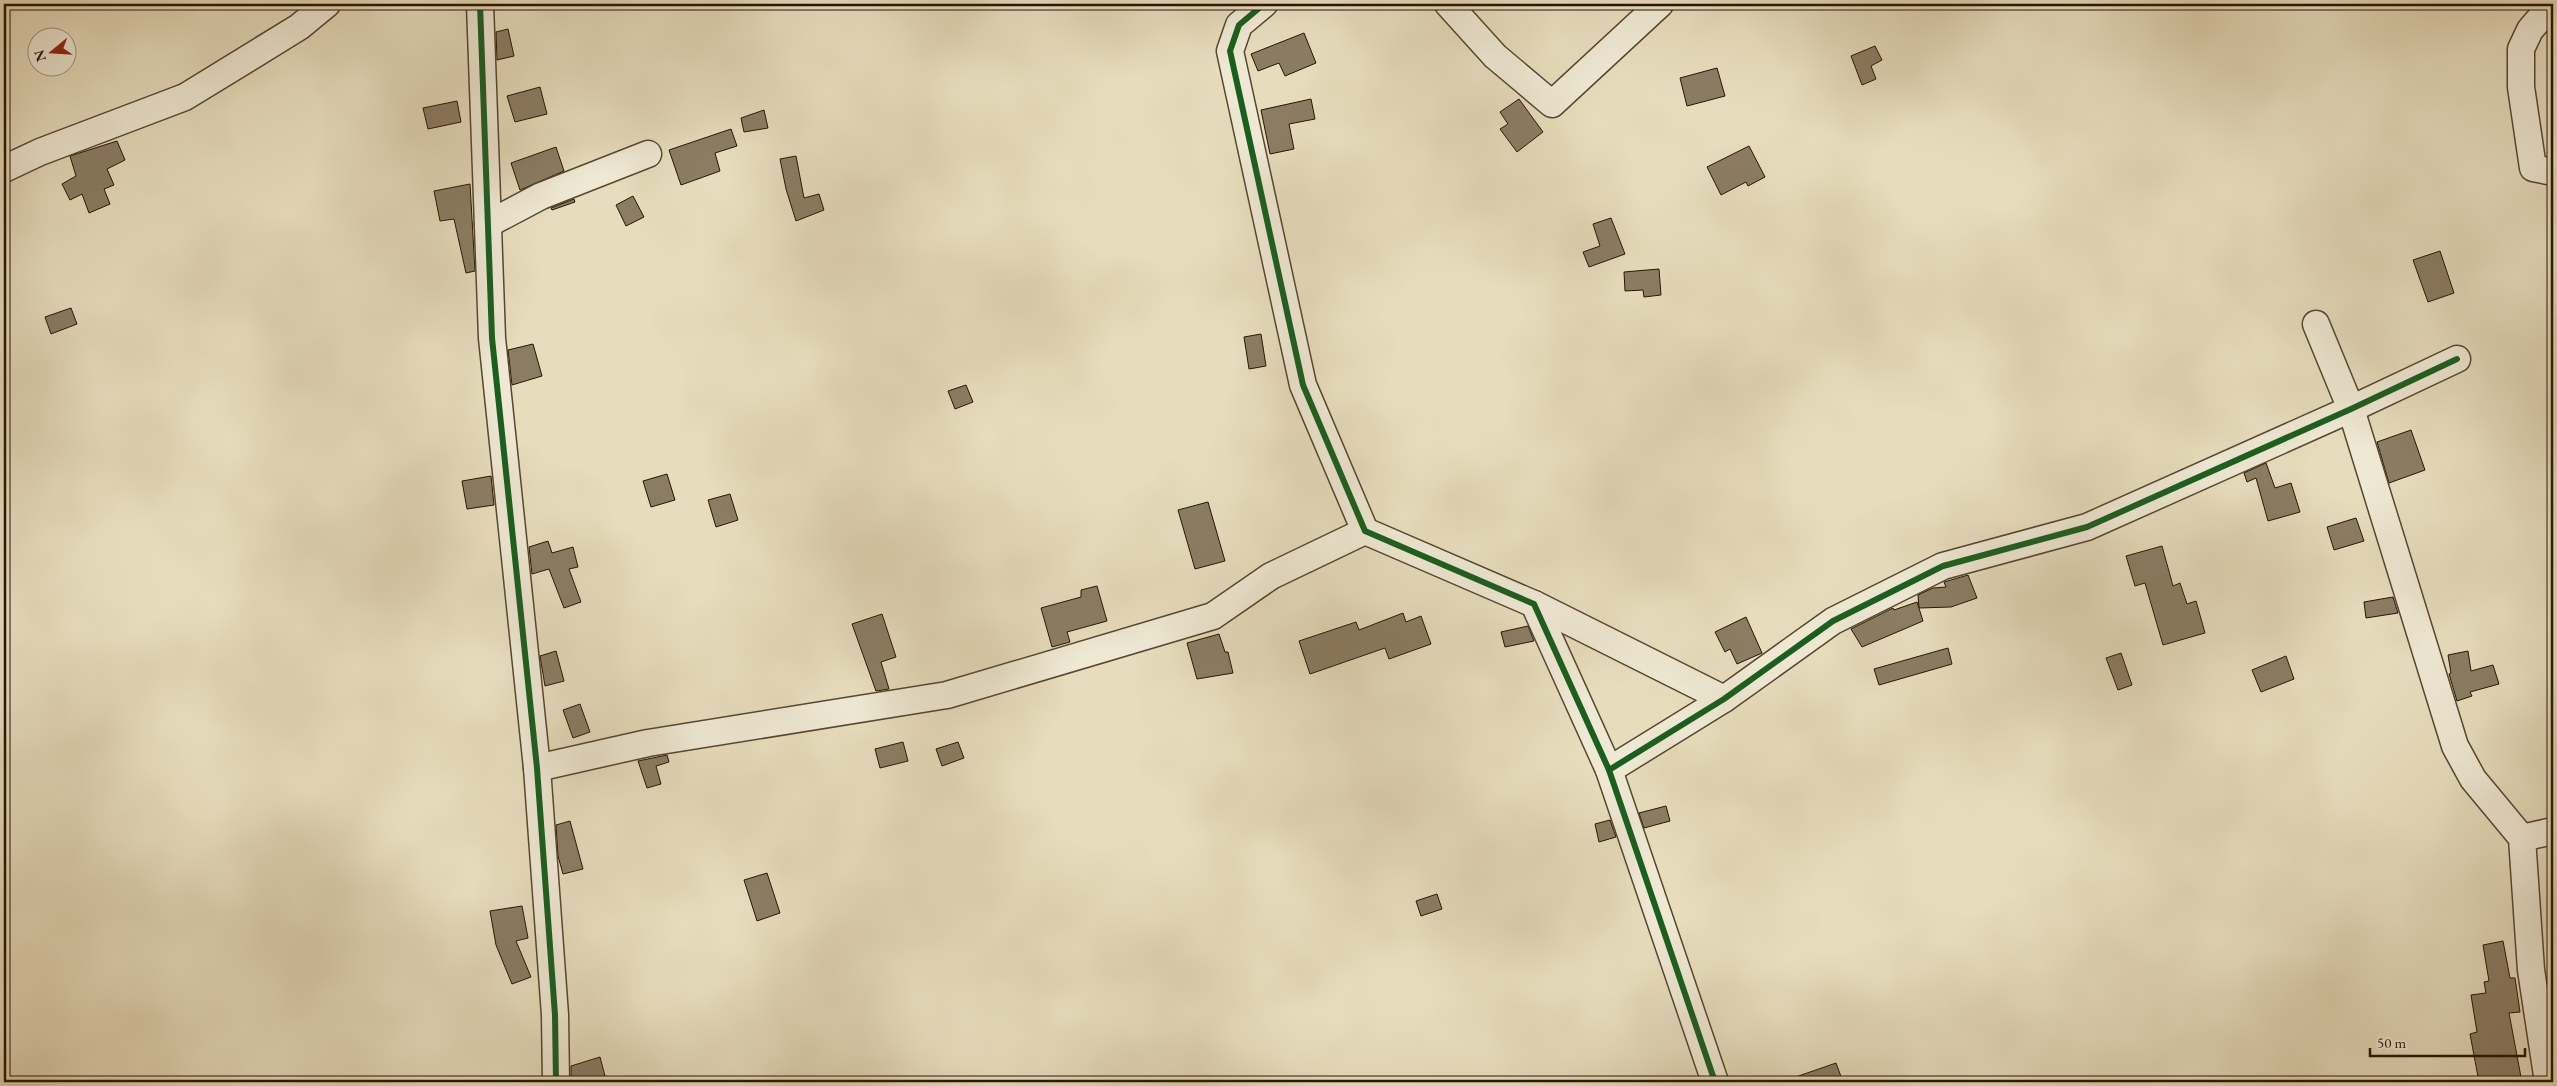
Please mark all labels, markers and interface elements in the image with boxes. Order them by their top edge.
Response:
north arrow [28,28,78,78]
text: N [29,47,50,64]
scale bar [2370,1026,2524,1058]
text: 50 m [2377,1033,2406,1052]

